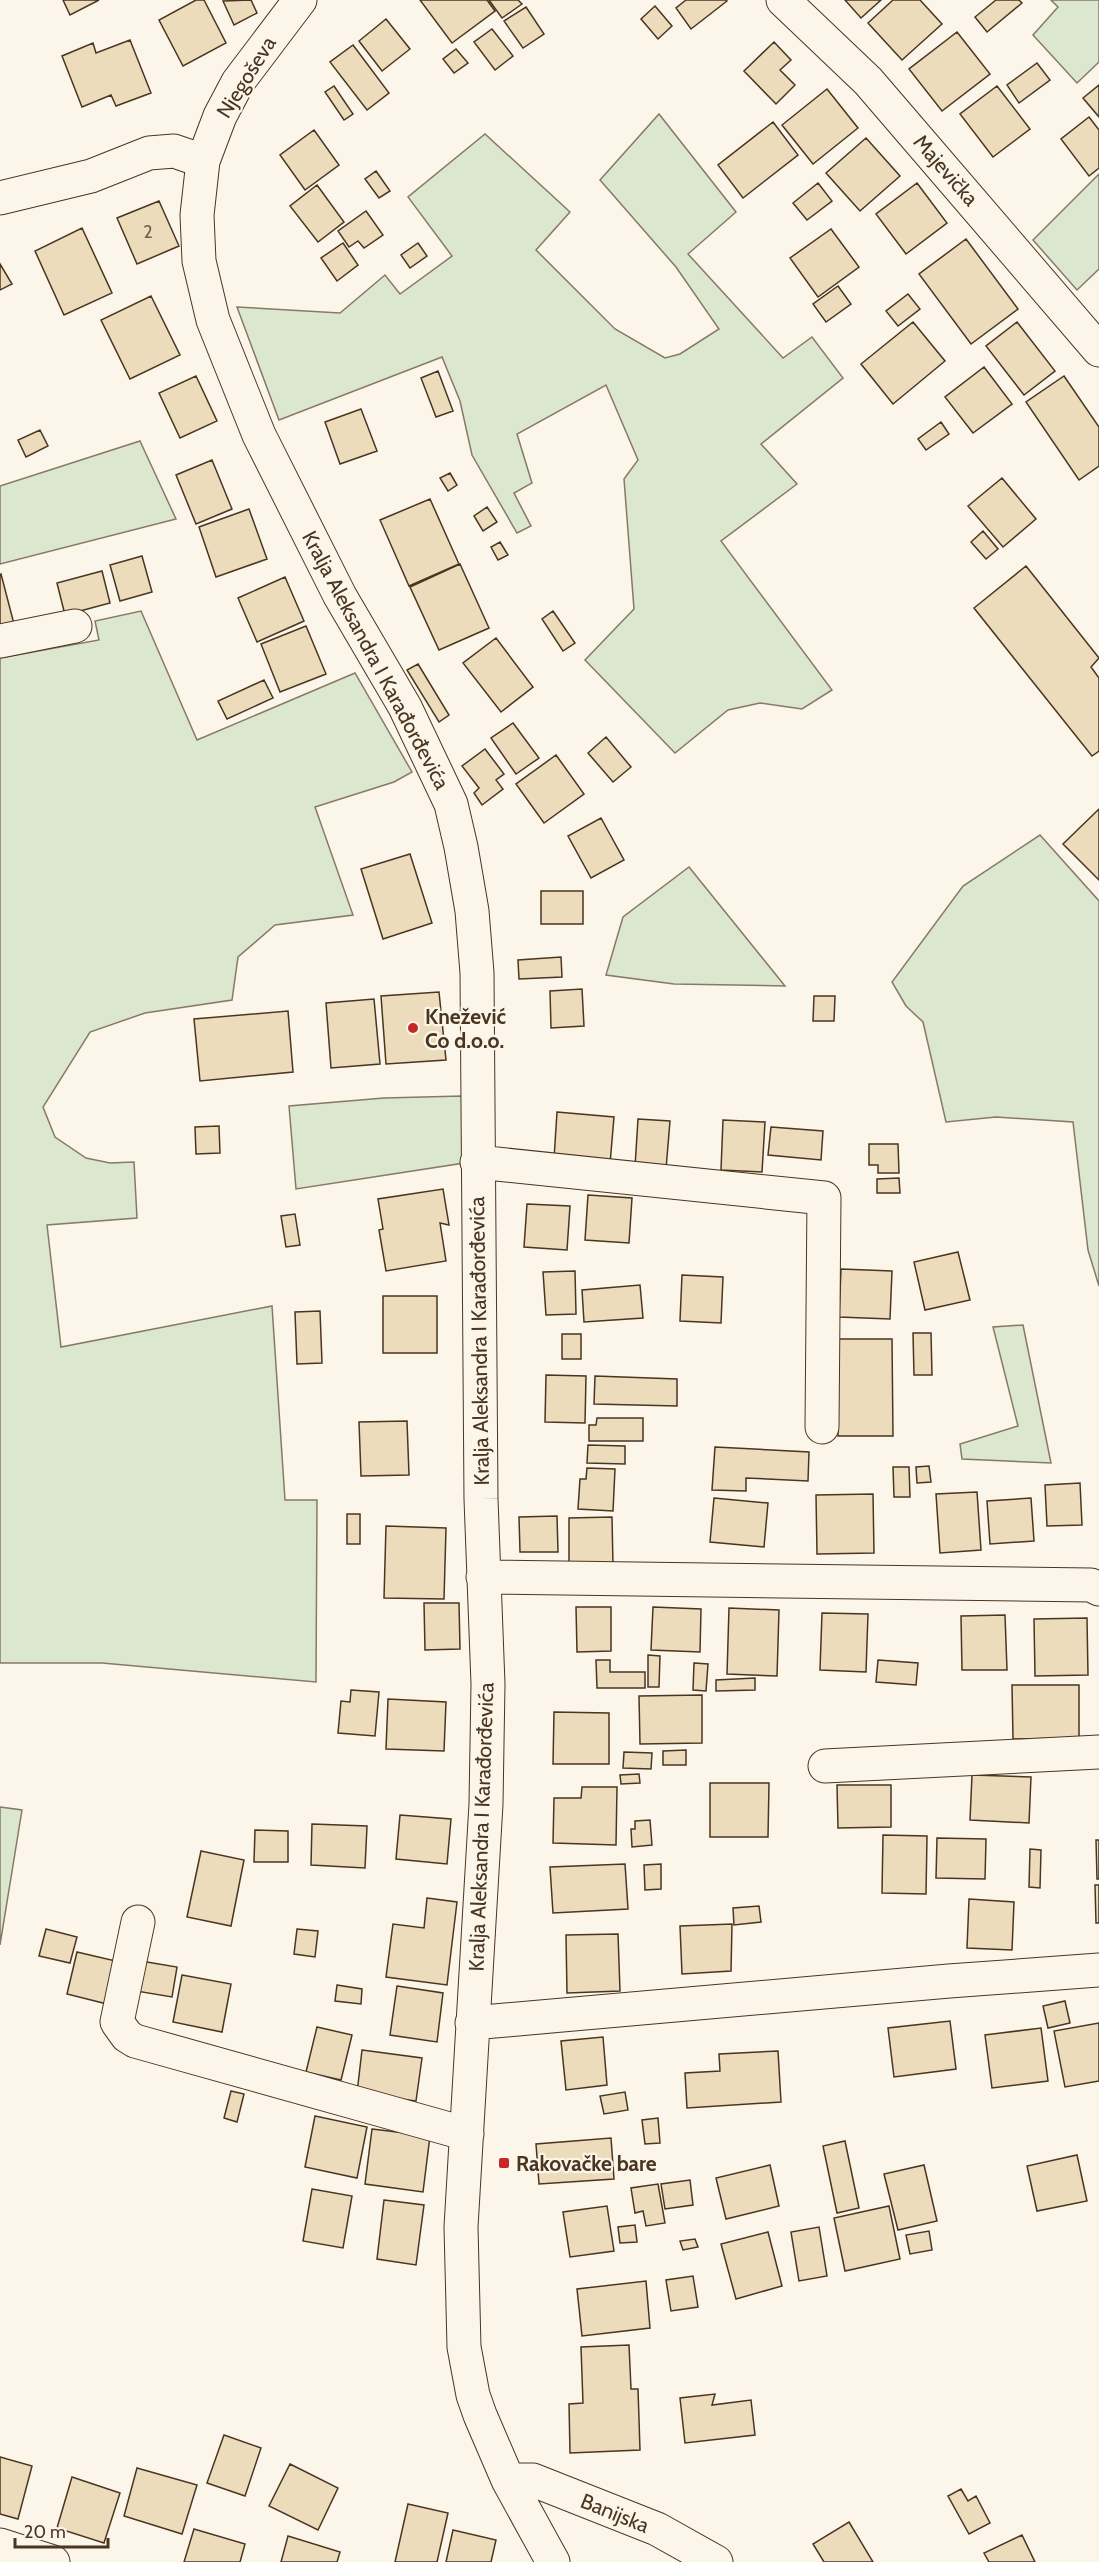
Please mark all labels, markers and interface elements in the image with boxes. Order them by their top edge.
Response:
street label: Njegoševa [211,32,282,123]
street label: Majevička [908,129,984,211]
house number: 2 [143,221,153,243]
street label: Kralja Aleksandra I Karađorđevića [296,526,455,794]
place label: Knežević Co d.o.o. [425,1004,507,1053]
marker: Knežević Co d.o.o. [406,1021,420,1035]
street label: Kralja Aleksandra I Karađorđevića [464,1196,495,1486]
street label: Kralja Aleksandra I Karađorđevića [463,1682,500,1972]
place label: Rakovačke bare [516,2151,657,2176]
marker: Rakovačke bare [497,2156,511,2170]
street label: Banijska [577,2488,653,2539]
scale bar [15,2511,108,2549]
text: 20 m [24,2521,66,2543]

